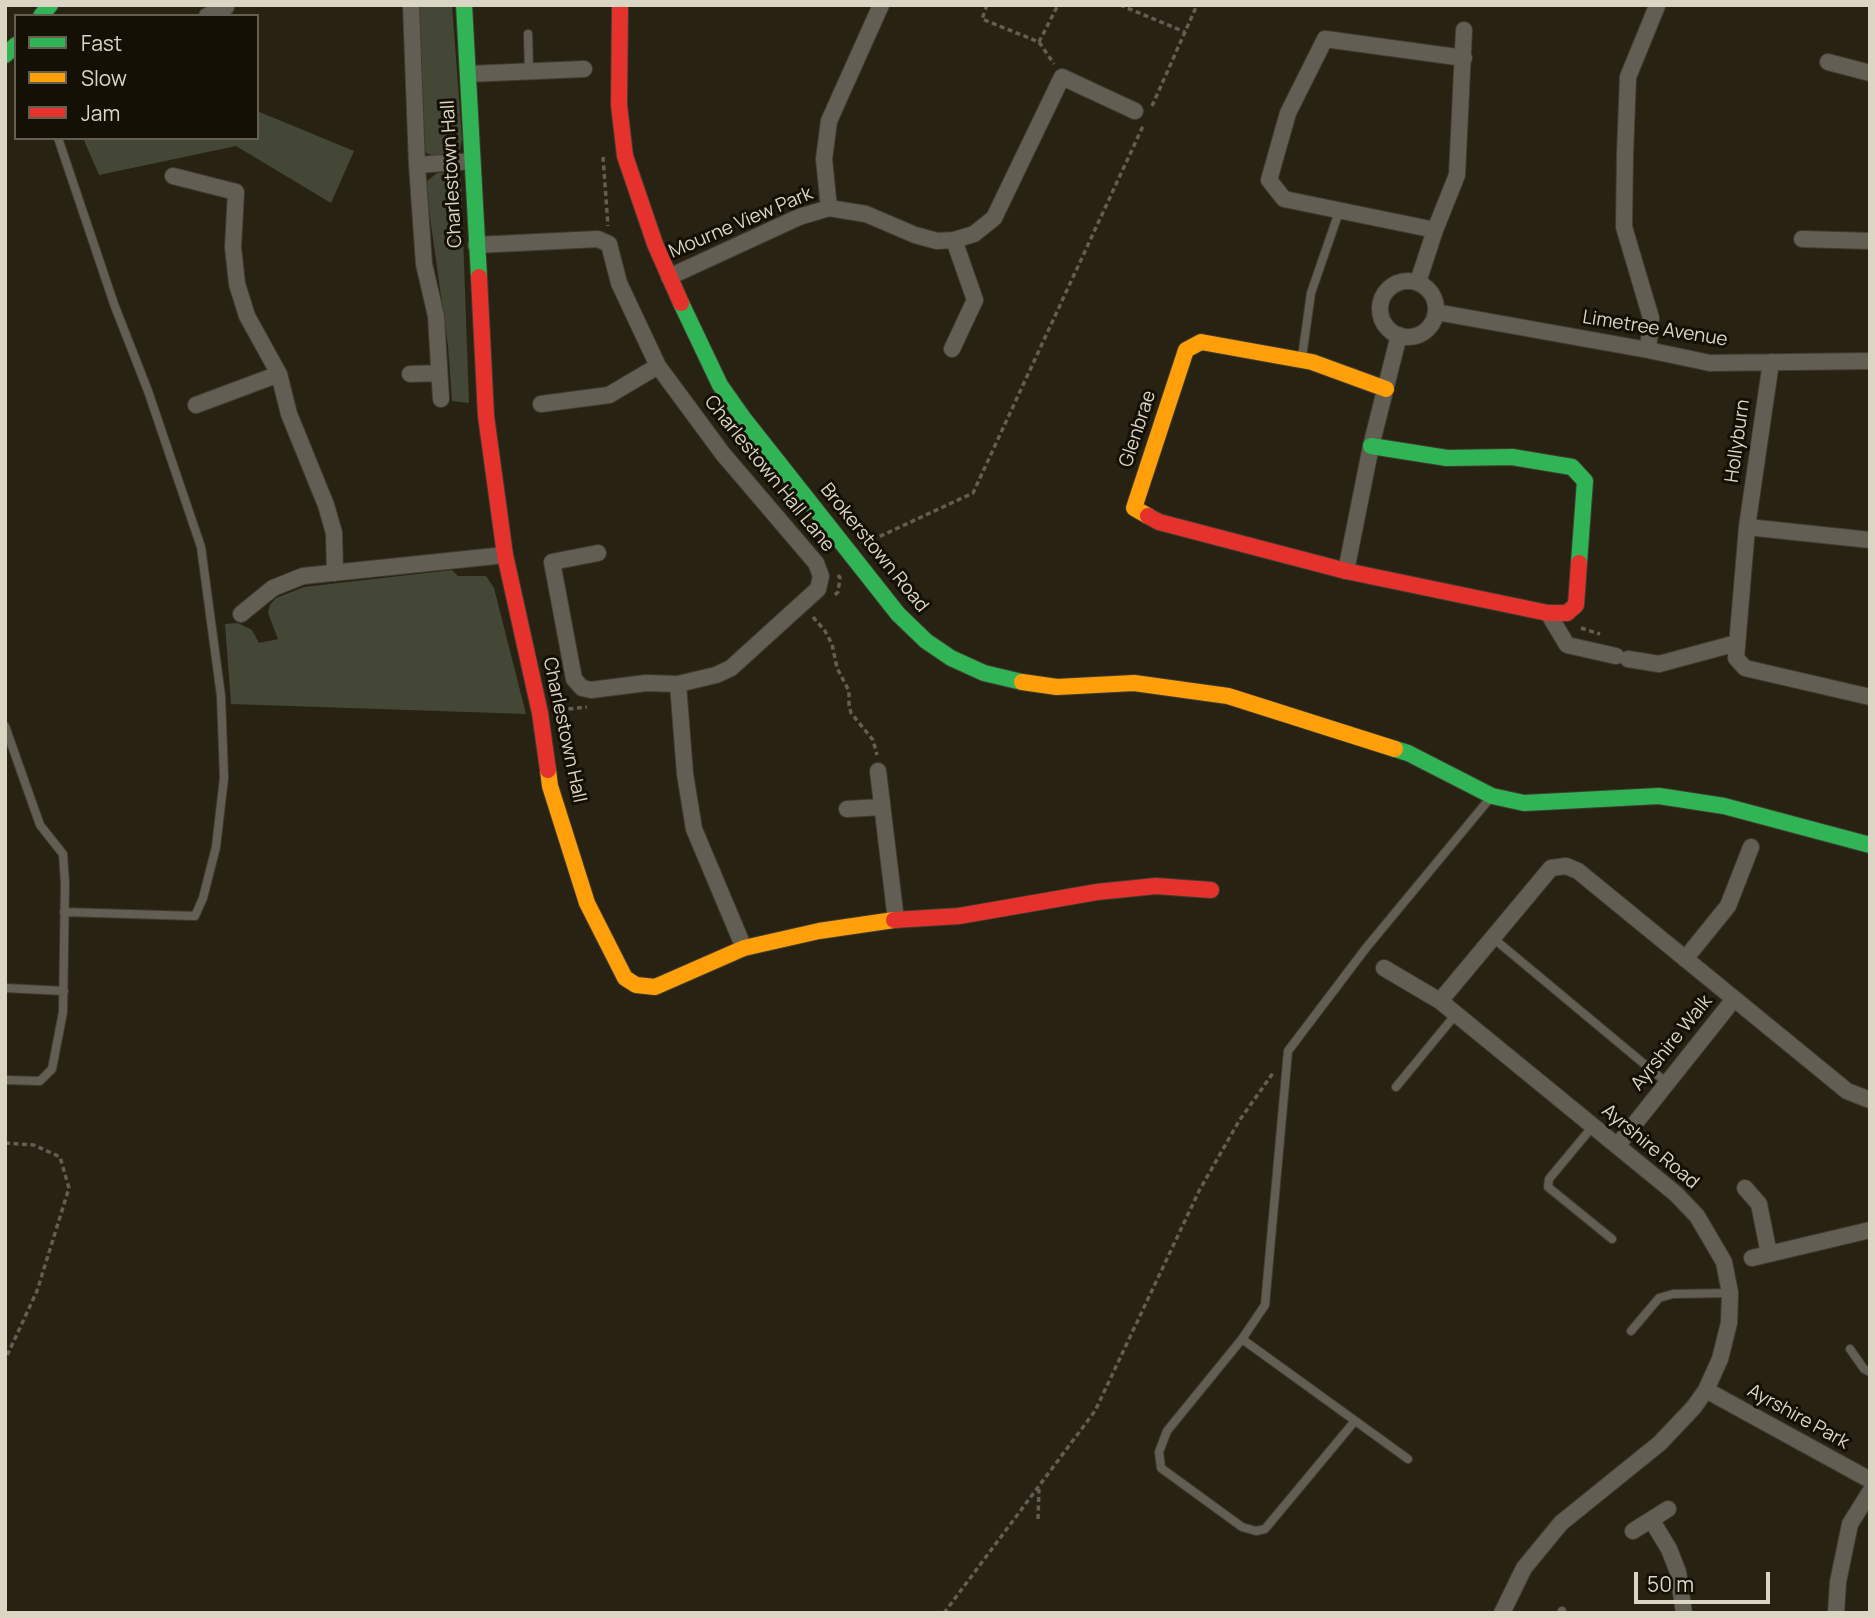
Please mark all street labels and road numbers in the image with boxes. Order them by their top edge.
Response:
street label: Charlestown Hall [437,100,467,248]
street label: Mourne View Park [666,182,816,264]
street label: Limetree Avenue [1581,306,1729,352]
street label: Glenbrae [1115,388,1161,470]
street label: Charlestown Hall Lane [699,391,839,557]
street label: Hollyburn [1721,398,1755,484]
street label: Brokerstown Road [815,479,933,617]
street label: Charlestown Hall [537,655,591,805]
street label: Ayrshire Walk [1627,991,1717,1095]
street label: Ayrshire Road [1597,1100,1703,1194]
street label: Ayrshire Park [1743,1380,1853,1454]

